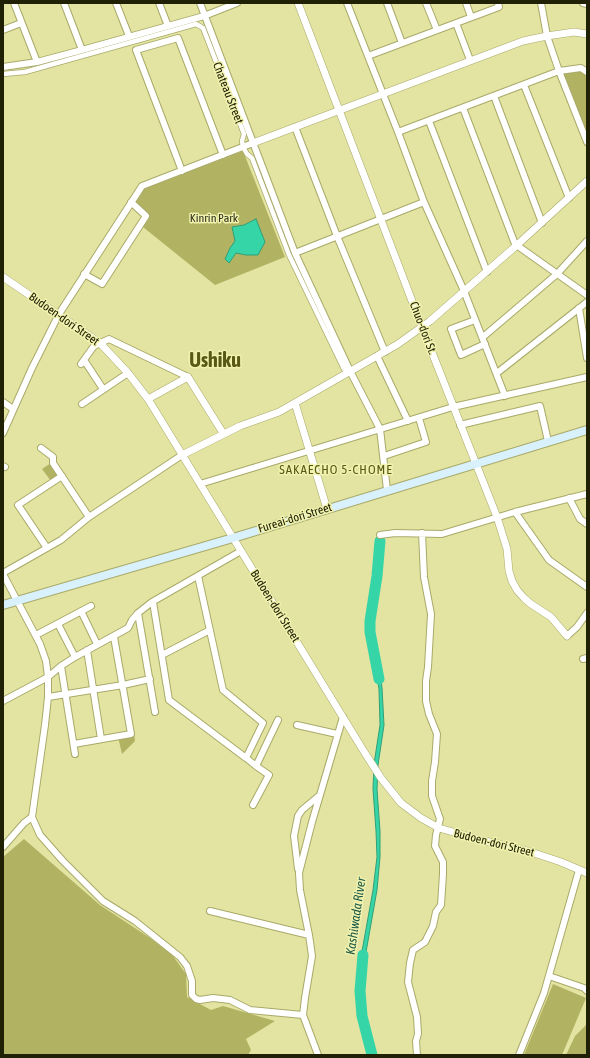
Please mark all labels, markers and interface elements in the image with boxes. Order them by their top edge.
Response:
street label: Chateau Street [210,60,246,126]
park label: Kinrin Park [190,211,238,225]
street label: Budoen-dori Street [26,289,102,349]
street label: Chuo-dori St. [406,299,440,357]
district label: Ushiku [189,349,241,373]
district label: SAKAECHO 5-CHOME [279,462,393,478]
street label: Fureai-dori Street [256,500,334,536]
street label: Budoen-dori Street [247,567,303,645]
street label: Budoen-dori Street [452,826,536,860]
water label: Kashiwada River [343,876,369,956]

